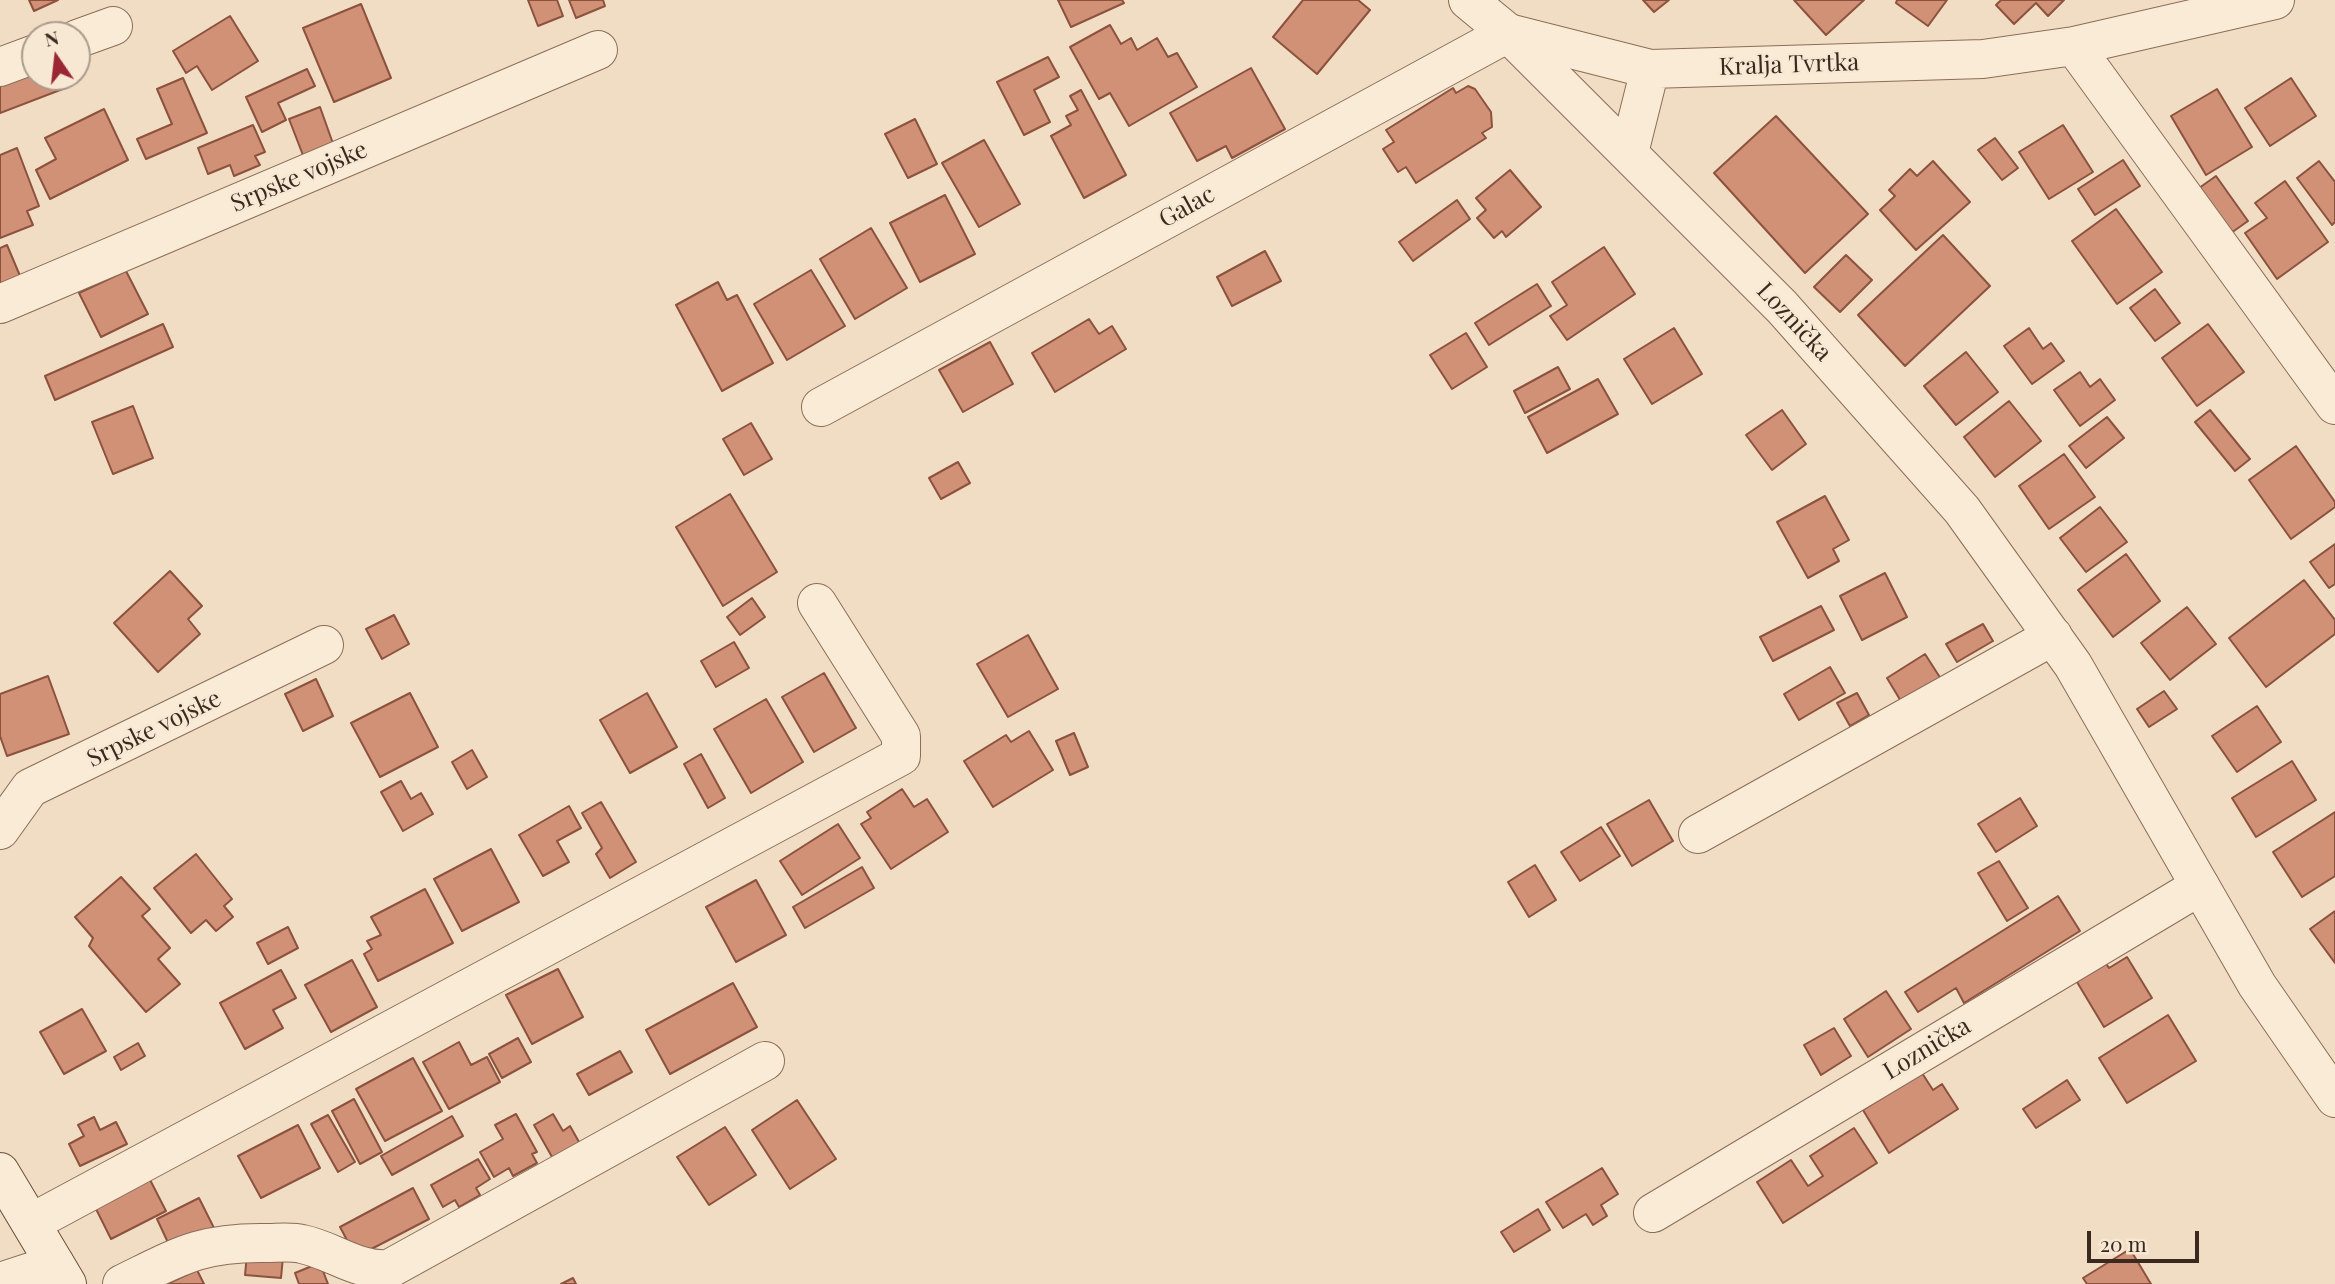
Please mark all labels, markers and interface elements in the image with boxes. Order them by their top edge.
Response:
north arrow [21,21,91,91]
text: N [42,23,61,52]
street label: Kralja Tvrtka [1718,48,1860,82]
street label: Srpske vojske [226,135,372,219]
street label: Galac [1154,180,1220,234]
street label: Loznička [1751,277,1837,367]
street label: Srpske vojske [82,684,226,774]
street label: Loznička [1878,1012,1976,1086]
scale bar [2090,1218,2202,1262]
text: 20 m [2100,1229,2147,1257]

